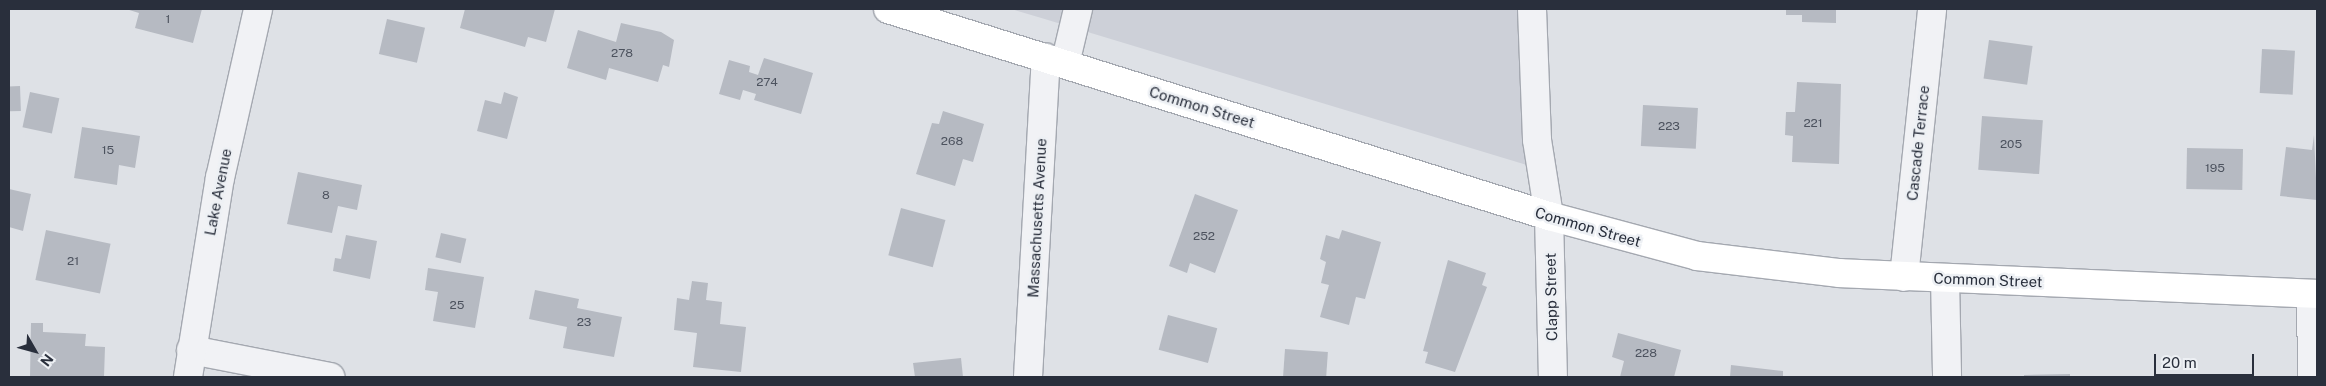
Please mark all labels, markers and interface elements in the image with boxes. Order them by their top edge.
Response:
house number: 1 [166,13,170,27]
house number: 278 [611,47,633,61]
house number: 274 [756,76,778,90]
street label: Common Street [1147,82,1257,132]
street label: Cascade Terrace [1903,84,1933,202]
house number: 221 [1803,117,1823,131]
house number: 223 [1658,120,1680,134]
house number: 268 [941,135,963,149]
street label: Massachusetts Avenue [1024,138,1050,298]
house number: 205 [2000,138,2022,152]
house number: 15 [102,144,114,158]
street label: Lake Avenue [201,147,235,237]
house number: 195 [2205,162,2225,176]
house number: 8 [322,189,330,203]
street label: Common Street [1533,203,1643,251]
house number: 252 [1193,230,1215,244]
street label: Clapp Street [1541,253,1561,341]
house number: 21 [67,255,79,269]
street label: Common Street [1933,269,2043,291]
house number: 25 [450,299,464,313]
house number: 23 [577,316,591,330]
north arrow [10,326,60,376]
scale bar [2156,344,2256,376]
house number: 228 [1635,347,1657,361]
text: N [37,351,57,369]
text: 20 m [2162,354,2197,371]

